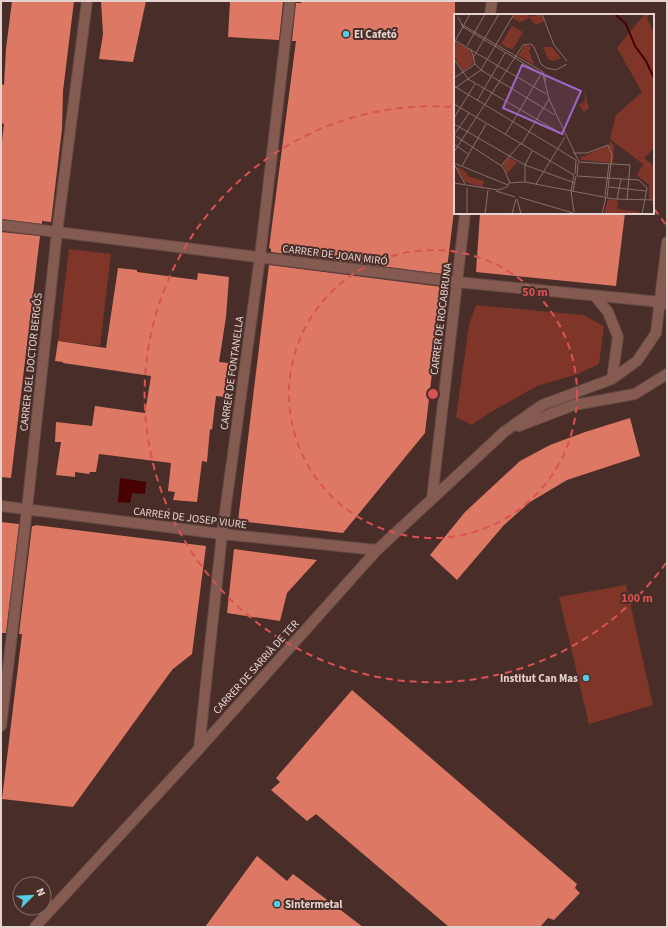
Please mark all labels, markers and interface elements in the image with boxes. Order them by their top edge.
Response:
inset map [454,14,654,214]
place label: El Cafetó [354,27,397,42]
marker: El Cafetó [341,29,351,39]
street label: CARRER DE JOAN MIRÓ [281,241,389,269]
street label: CARRER DE ROCABRUNA [427,262,455,376]
text: 50 m [522,284,548,301]
street label: CARRER DEL DOCTOR BERGÓS [16,292,46,432]
street label: CARRER DE FONTANELLA [217,315,247,431]
centre of rings [426,387,440,401]
street label: CARRER DE JOSEP VIURE [132,504,248,532]
text: 100 m [621,590,653,607]
street label: CARRER DE SARRIÀ DE TER [210,617,302,717]
place label: Institut Can Mas [500,671,578,686]
marker: Institut Can Mas [581,673,591,683]
north arrow [12,876,52,916]
text: N [32,886,49,899]
place label: Sintermetal [285,897,343,912]
marker: Sintermetal [272,899,282,909]

